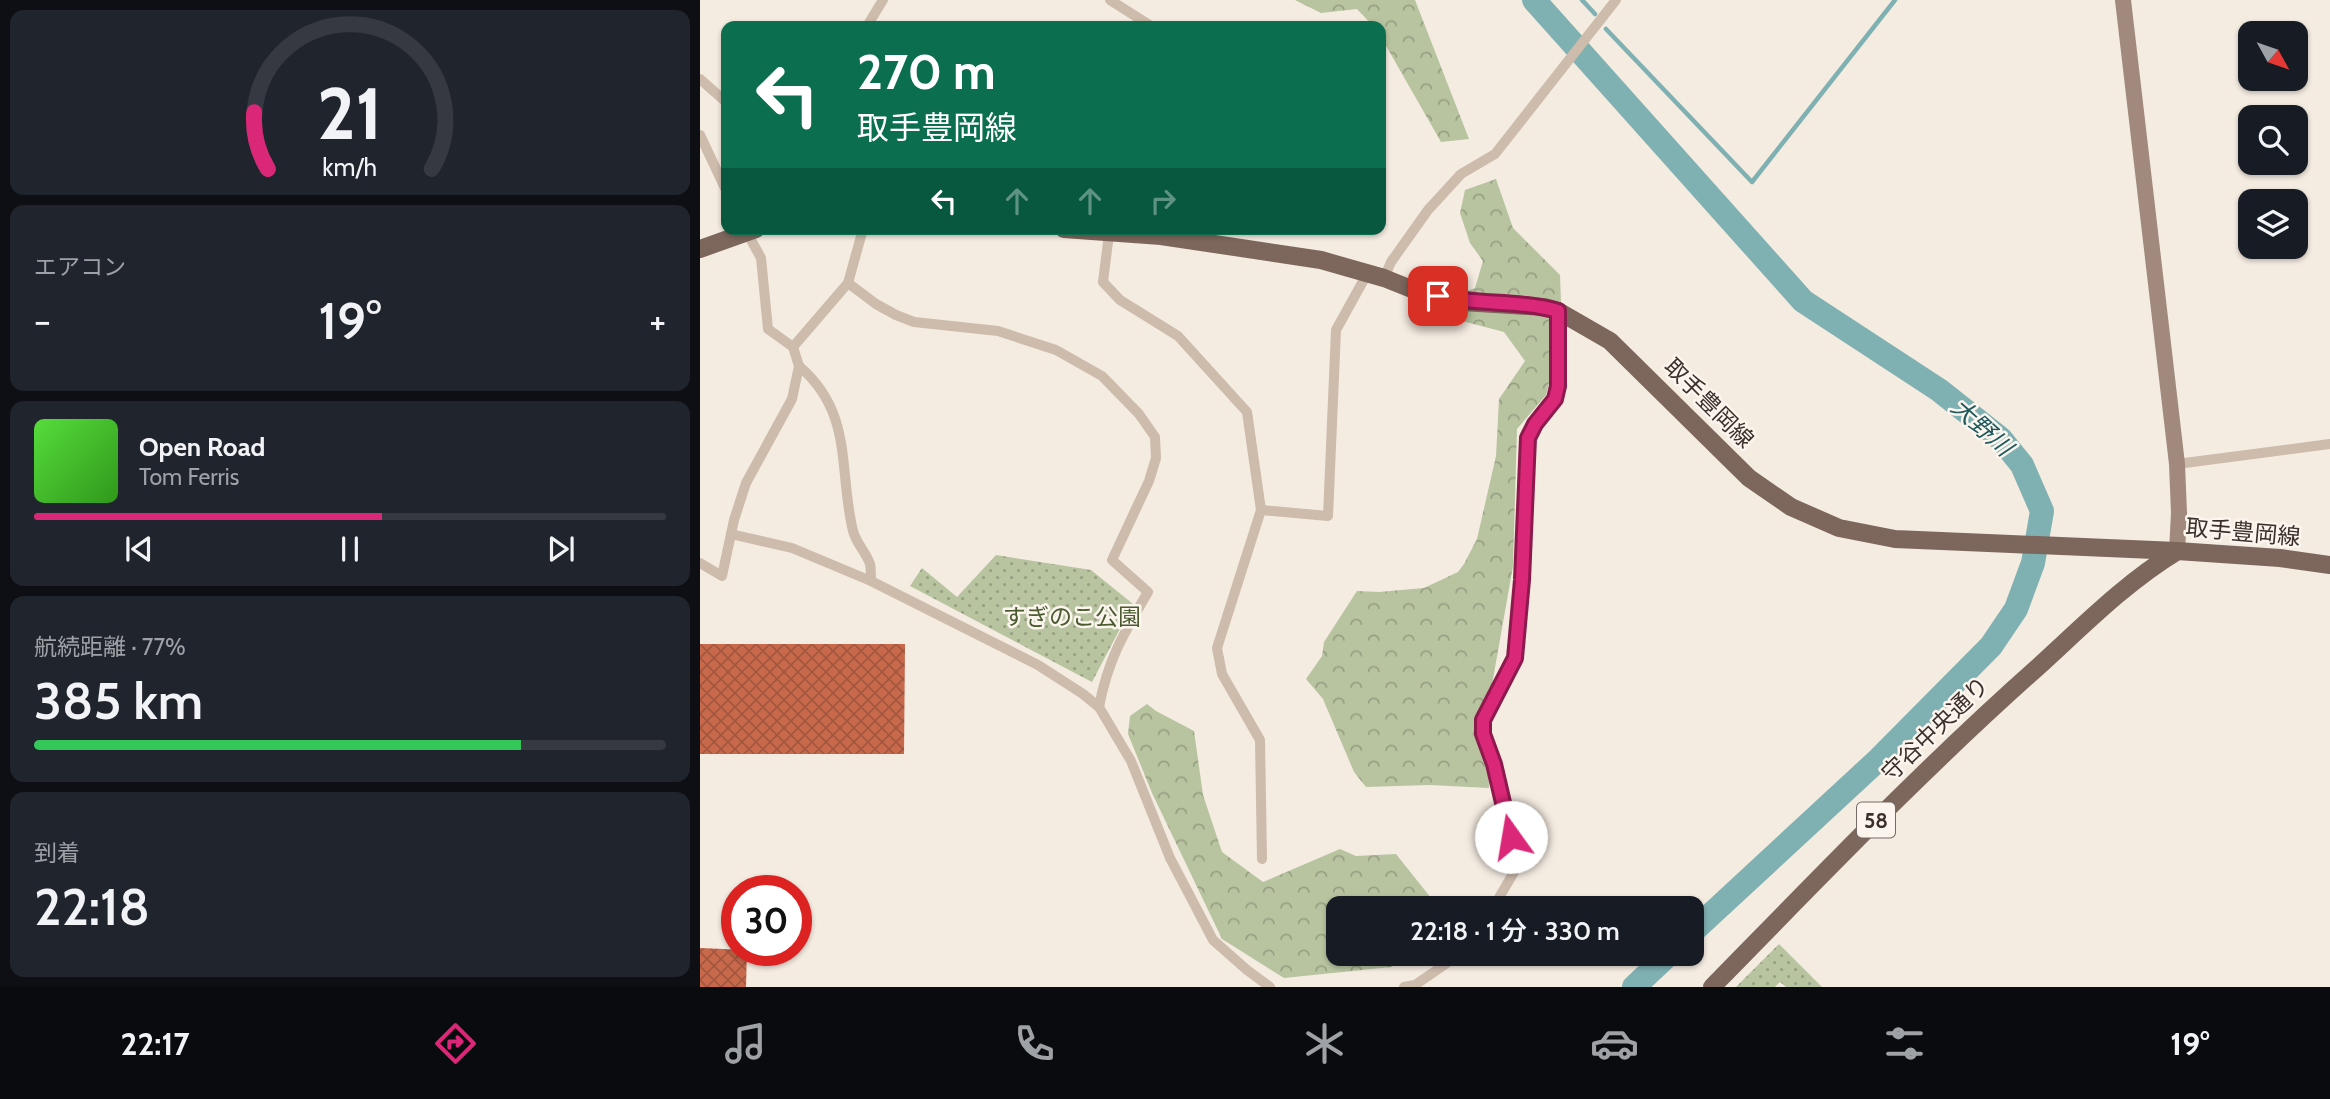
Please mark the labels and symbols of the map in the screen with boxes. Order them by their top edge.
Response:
north arrow [2238,21,2308,91]
pin [1408,266,1468,326]
street label: 取手豊岡線 [1658,352,1760,454]
water label: 大野川 [1946,392,2021,464]
street label: 取手豊岡線 [2184,513,2302,551]
park label: すぎのこ公園 [1003,603,1141,631]
street label: 守谷中央通り [1876,671,1994,787]
position arrow [1474,800,1548,874]
road number: 58 [1857,802,1895,838]
speed limit sign: 30 [721,875,812,966]

